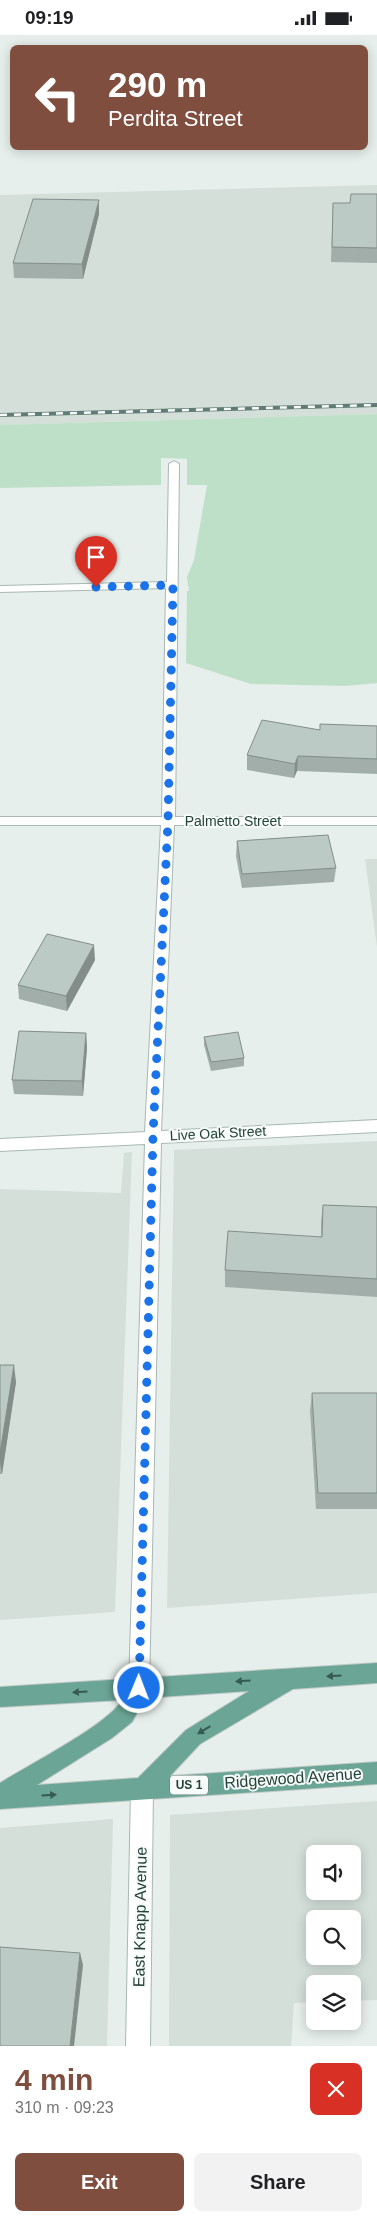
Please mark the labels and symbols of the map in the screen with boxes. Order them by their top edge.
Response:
pin [75,536,117,587]
street label: Palmetto Street [185,813,281,829]
street label: Live Oak Street [169,1122,267,1144]
position arrow [112,1661,164,1713]
one-way arrow [326,1672,342,1680]
one-way arrow [234,1678,250,1686]
one-way arrow [72,1688,88,1696]
one-way arrow [198,1726,211,1735]
street label: Ridgewood Avenue [224,1765,362,1791]
road number: US 1 [170,1775,208,1795]
one-way arrow [41,1791,57,1799]
street label: East Knapp Avenue [130,1847,150,1987]

